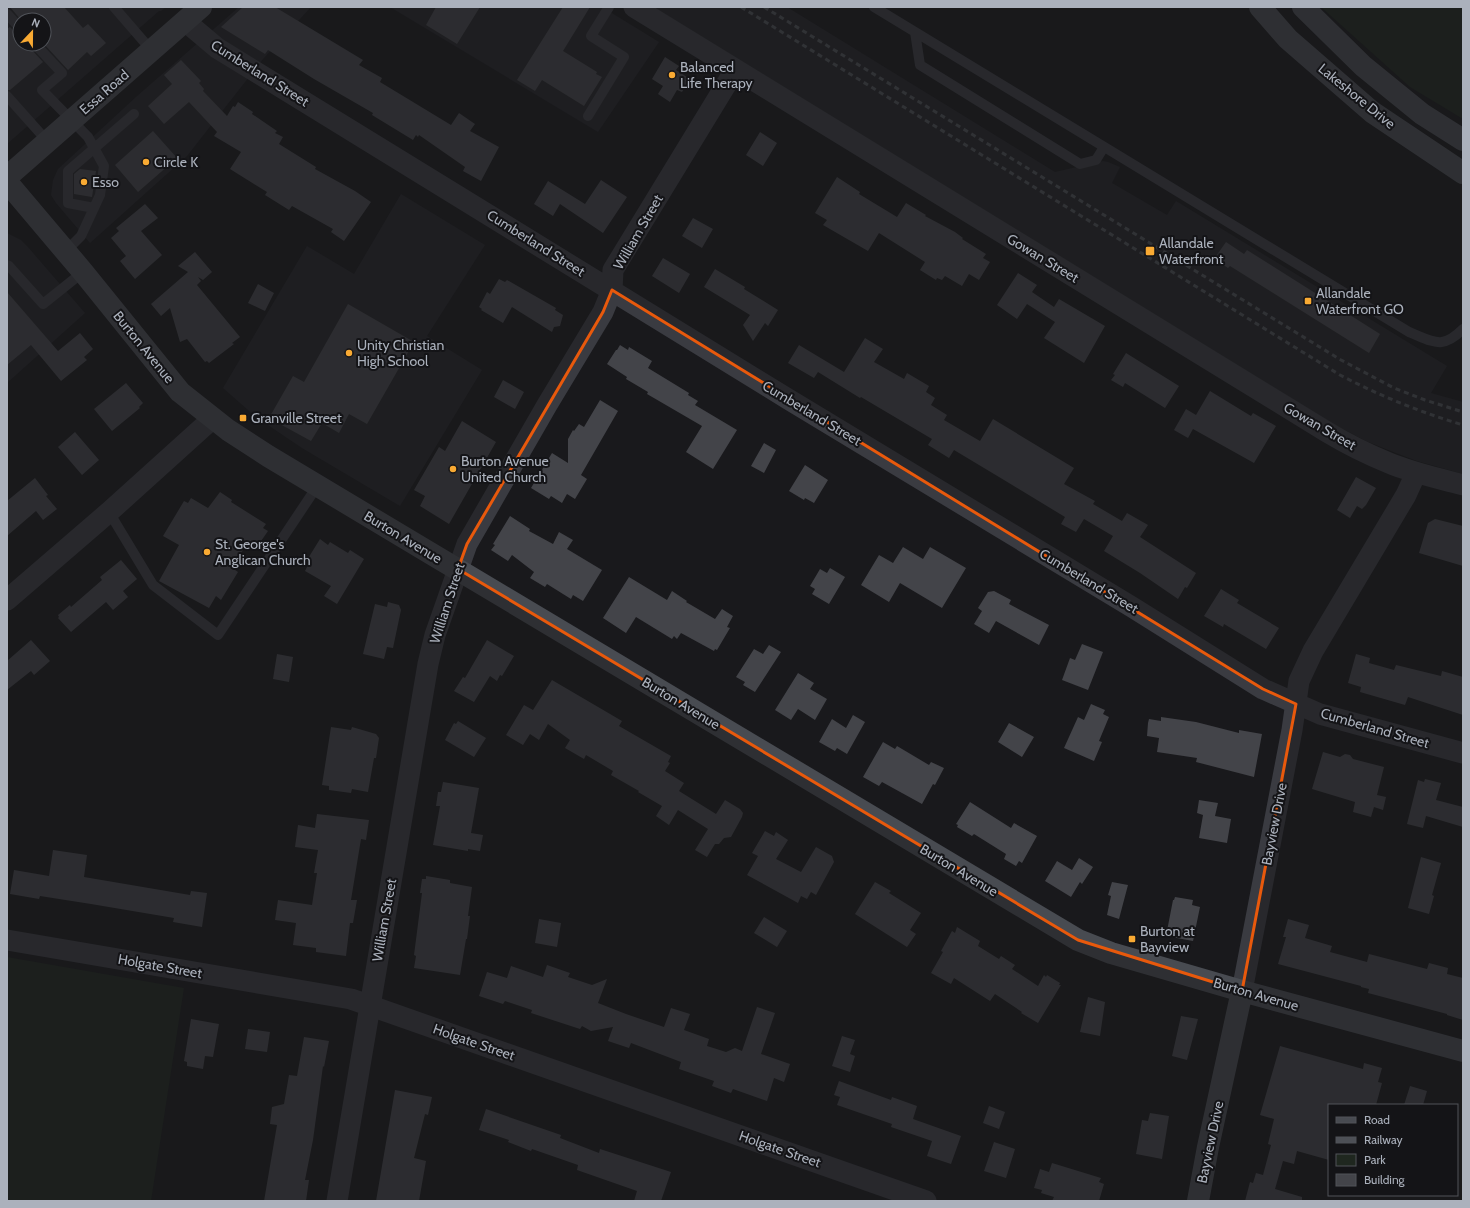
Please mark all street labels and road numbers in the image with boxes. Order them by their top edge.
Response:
street label: Cumberland Street [208,36,313,110]
street label: Lakeshore Drive [1315,59,1399,133]
street label: Essa Road [76,66,132,118]
street label: William Street [609,191,667,273]
street label: Cumberland Street [484,206,589,280]
street label: Gowan Street [1004,229,1082,287]
street label: Burton Avenue [109,307,179,387]
street label: Cumberland Street [759,376,865,450]
street label: Gowan Street [1281,398,1360,454]
street label: Burton Avenue [361,507,445,567]
street label: Cumberland Street [1036,544,1142,618]
street label: William Street [425,560,469,646]
street label: Burton Avenue [639,673,723,733]
street label: Cumberland Street [1319,704,1432,752]
street label: Bayview Drive [1257,781,1291,867]
street label: Burton Avenue [917,840,1001,900]
street label: William Street [368,877,400,963]
street label: Holgate Street [116,950,204,982]
street label: Burton Avenue [1211,973,1301,1015]
street label: Holgate Street [431,1020,517,1064]
street label: Bayview Drive [1193,1099,1227,1185]
street label: Holgate Street [737,1127,823,1171]

